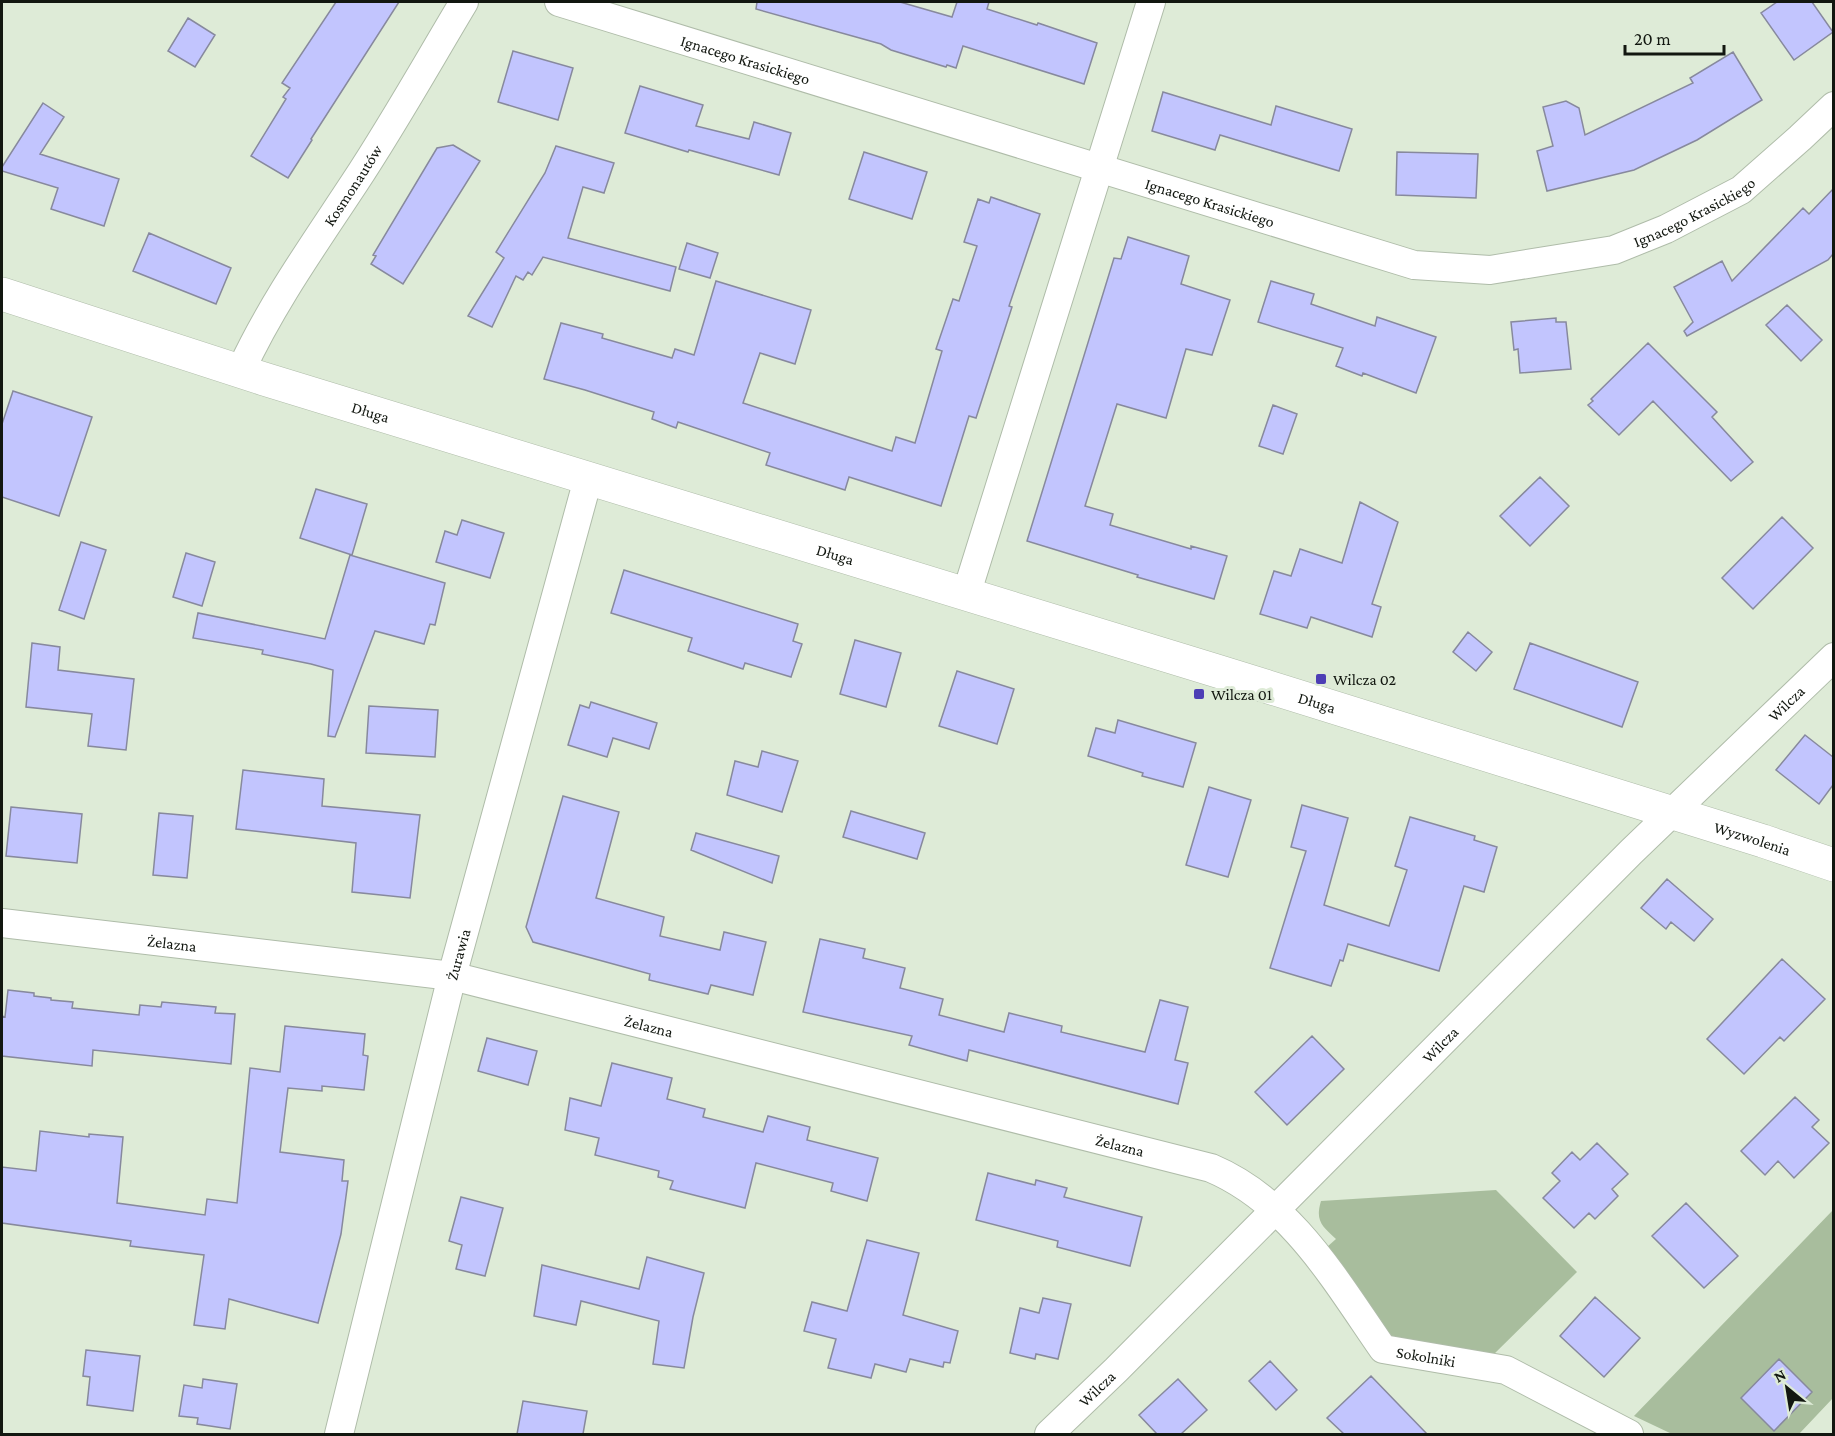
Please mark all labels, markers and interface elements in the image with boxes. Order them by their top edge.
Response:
scale bar [1625,18,1724,56]
text: 20 m [1634,29,1671,49]
street label: Ignacego Krasickiego [679,32,812,88]
street label: Kosmonautów [320,142,386,229]
street label: Ignacego Krasickiego [1631,174,1758,250]
street label: Ignacego Krasickiego [1143,175,1276,231]
street label: Długa [350,398,392,426]
street label: Długa [814,541,857,568]
place label: Wilcza 02 [1333,671,1397,688]
marker: Wilcza 02 [1314,672,1328,686]
street label: Wilcza [1765,682,1808,725]
place label: Wilcza 01 [1211,686,1272,703]
marker: Wilcza 01 [1192,687,1206,701]
street label: Długa [1296,689,1338,717]
street label: Wyzwolenia [1712,818,1793,859]
street label: Żurawia [443,926,474,982]
street label: Żelazna [146,932,198,955]
street label: Żelazna [622,1012,675,1041]
street label: Wilcza [1419,1023,1462,1066]
street label: Żelazna [1094,1131,1147,1160]
street label: Sokolniki [1395,1343,1457,1370]
north arrow [1757,1358,1817,1418]
text: N [1771,1365,1789,1386]
street label: Wilcza [1075,1367,1119,1410]

